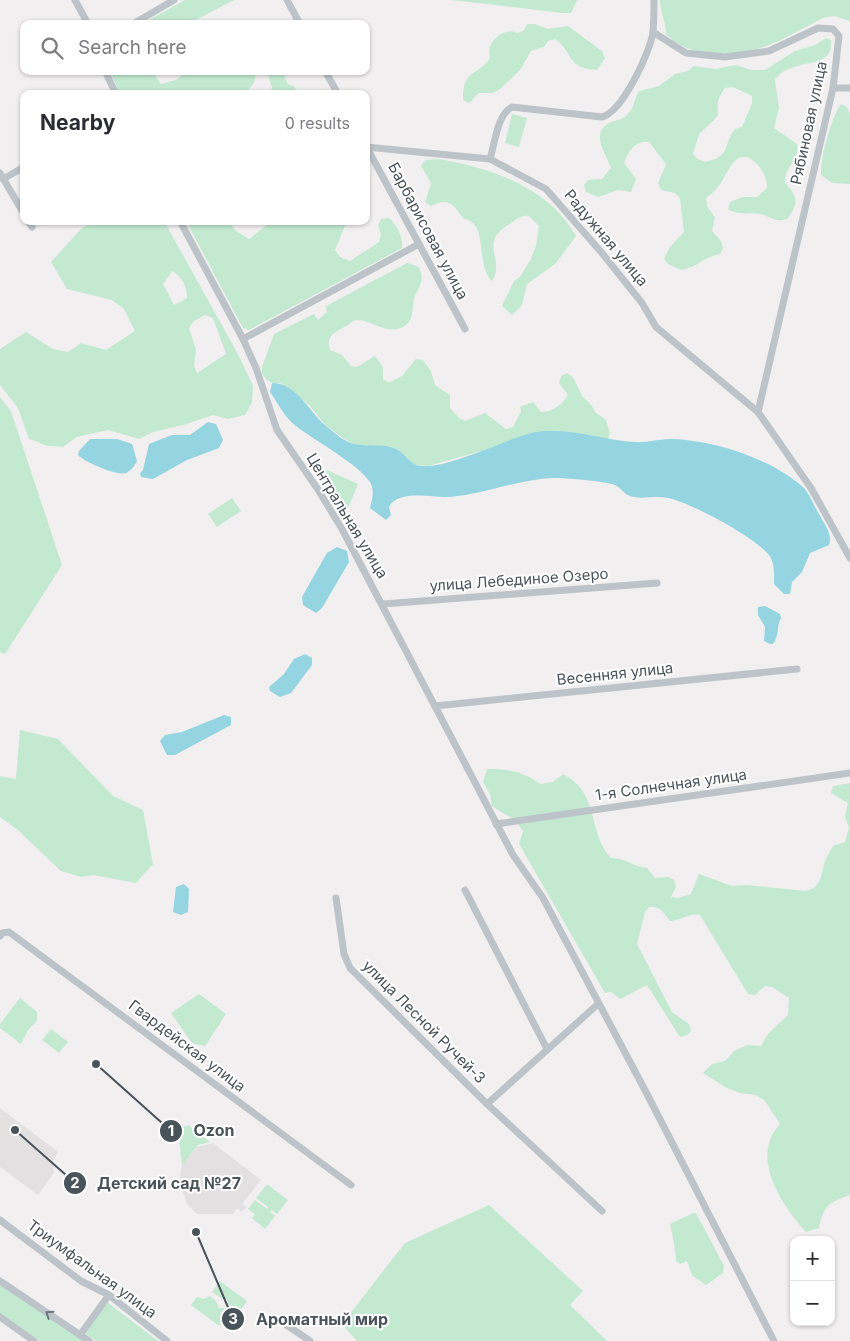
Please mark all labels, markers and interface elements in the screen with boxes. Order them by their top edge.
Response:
search box [20,20,370,75]
icon: search [38,34,66,62]
text: Search here [78,36,187,59]
street label: Рябиновая улица [786,60,831,186]
text: Nearby [40,110,115,135]
text: 0 results [285,113,350,133]
street label: Барбарисовая улица [384,159,473,302]
street label: Радужная улица [560,185,652,290]
street label: Центральная улица [302,450,392,582]
street label: улица Лебединое Озеро [429,564,609,595]
street label: Весенняя улица [556,658,674,689]
street label: 1-я Солнечная улица [594,764,748,805]
street label: улица Лесной Ручей-3 [359,956,490,1087]
street label: Гвардейская улица [125,996,249,1096]
callout: Ozon [158,1115,244,1146]
text: Ozon [194,1120,234,1140]
text: 1 [168,1121,174,1140]
callout: Детский сад №27 [62,1168,251,1199]
text: 2 [70,1173,80,1192]
text: Детский сад №27 [97,1173,241,1193]
street label: Триумфальная улица [24,1215,161,1322]
map controls [790,1236,835,1326]
button: + [790,1236,835,1281]
button: − [790,1281,835,1326]
callout: Ароматный мир [221,1304,398,1335]
text: 3 [228,1309,238,1328]
text: Ароматный мир [256,1309,388,1329]
one-way arrow [45,1311,54,1320]

